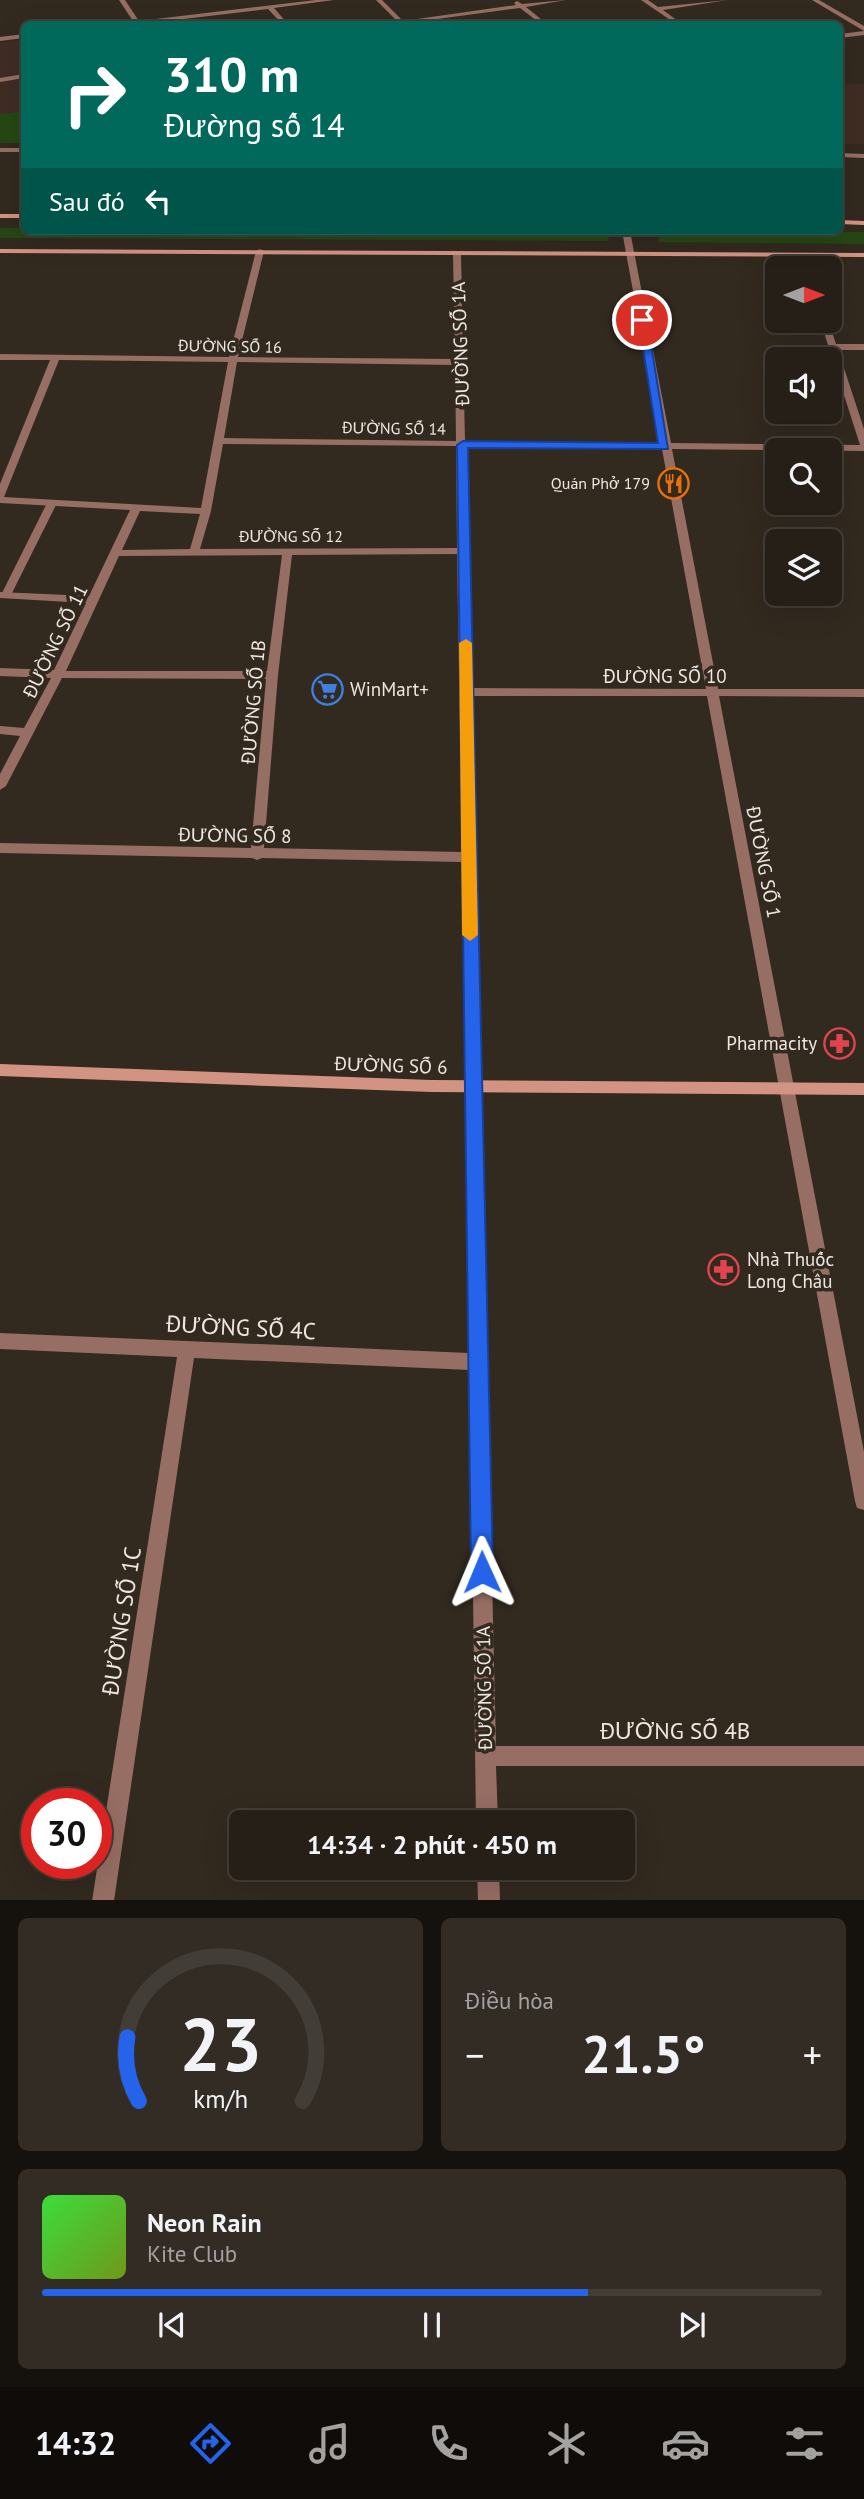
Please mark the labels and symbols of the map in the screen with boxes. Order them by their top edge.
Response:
north arrow [765,256,842,332]
street label: ĐƯỜNG SỐ 1A [446,282,474,407]
pin [612,290,672,350]
street label: ĐƯỜNG SỐ 16 [177,335,282,357]
street label: ĐƯỜNG SỐ 14 [341,417,446,439]
restaurant icon: Quán Phở 179 [656,466,690,500]
place label: Quán Phở 179 [551,473,650,493]
street label: ĐƯỜNG SỐ 12 [238,526,343,546]
street label: ĐƯỜNG SỐ 11 [17,580,93,703]
street label: ĐƯỜNG SỐ 1B [236,639,270,766]
street label: ĐƯỜNG SỐ 10 [602,664,727,688]
supermarket icon: WinMart+ [310,672,344,706]
place label: WinMart+ [350,677,429,701]
street label: ĐƯỜNG SỐ 1 [741,803,787,920]
street label: ĐƯỜNG SỐ 8 [177,822,292,848]
pharmacy icon: Pharmacity [823,1026,857,1060]
place label: Pharmacity [726,1031,817,1055]
street label: ĐƯỜNG SỐ 6 [333,1051,448,1079]
place label: Nhà Thuốc Long Châu [747,1247,834,1293]
pharmacy icon: Nhà Thuốc Long Châu [707,1253,741,1287]
street label: ĐƯỜNG SỐ 4C [164,1309,317,1345]
position arrow [445,1535,519,1609]
street label: ĐƯỜNG SỐ 1C [95,1545,147,1698]
street label: ĐƯỜNG SỐ 1A [471,1626,497,1751]
street label: ĐƯỜNG SỐ 4B [599,1716,750,1745]
speed limit sign: 30 [21,1788,112,1879]

